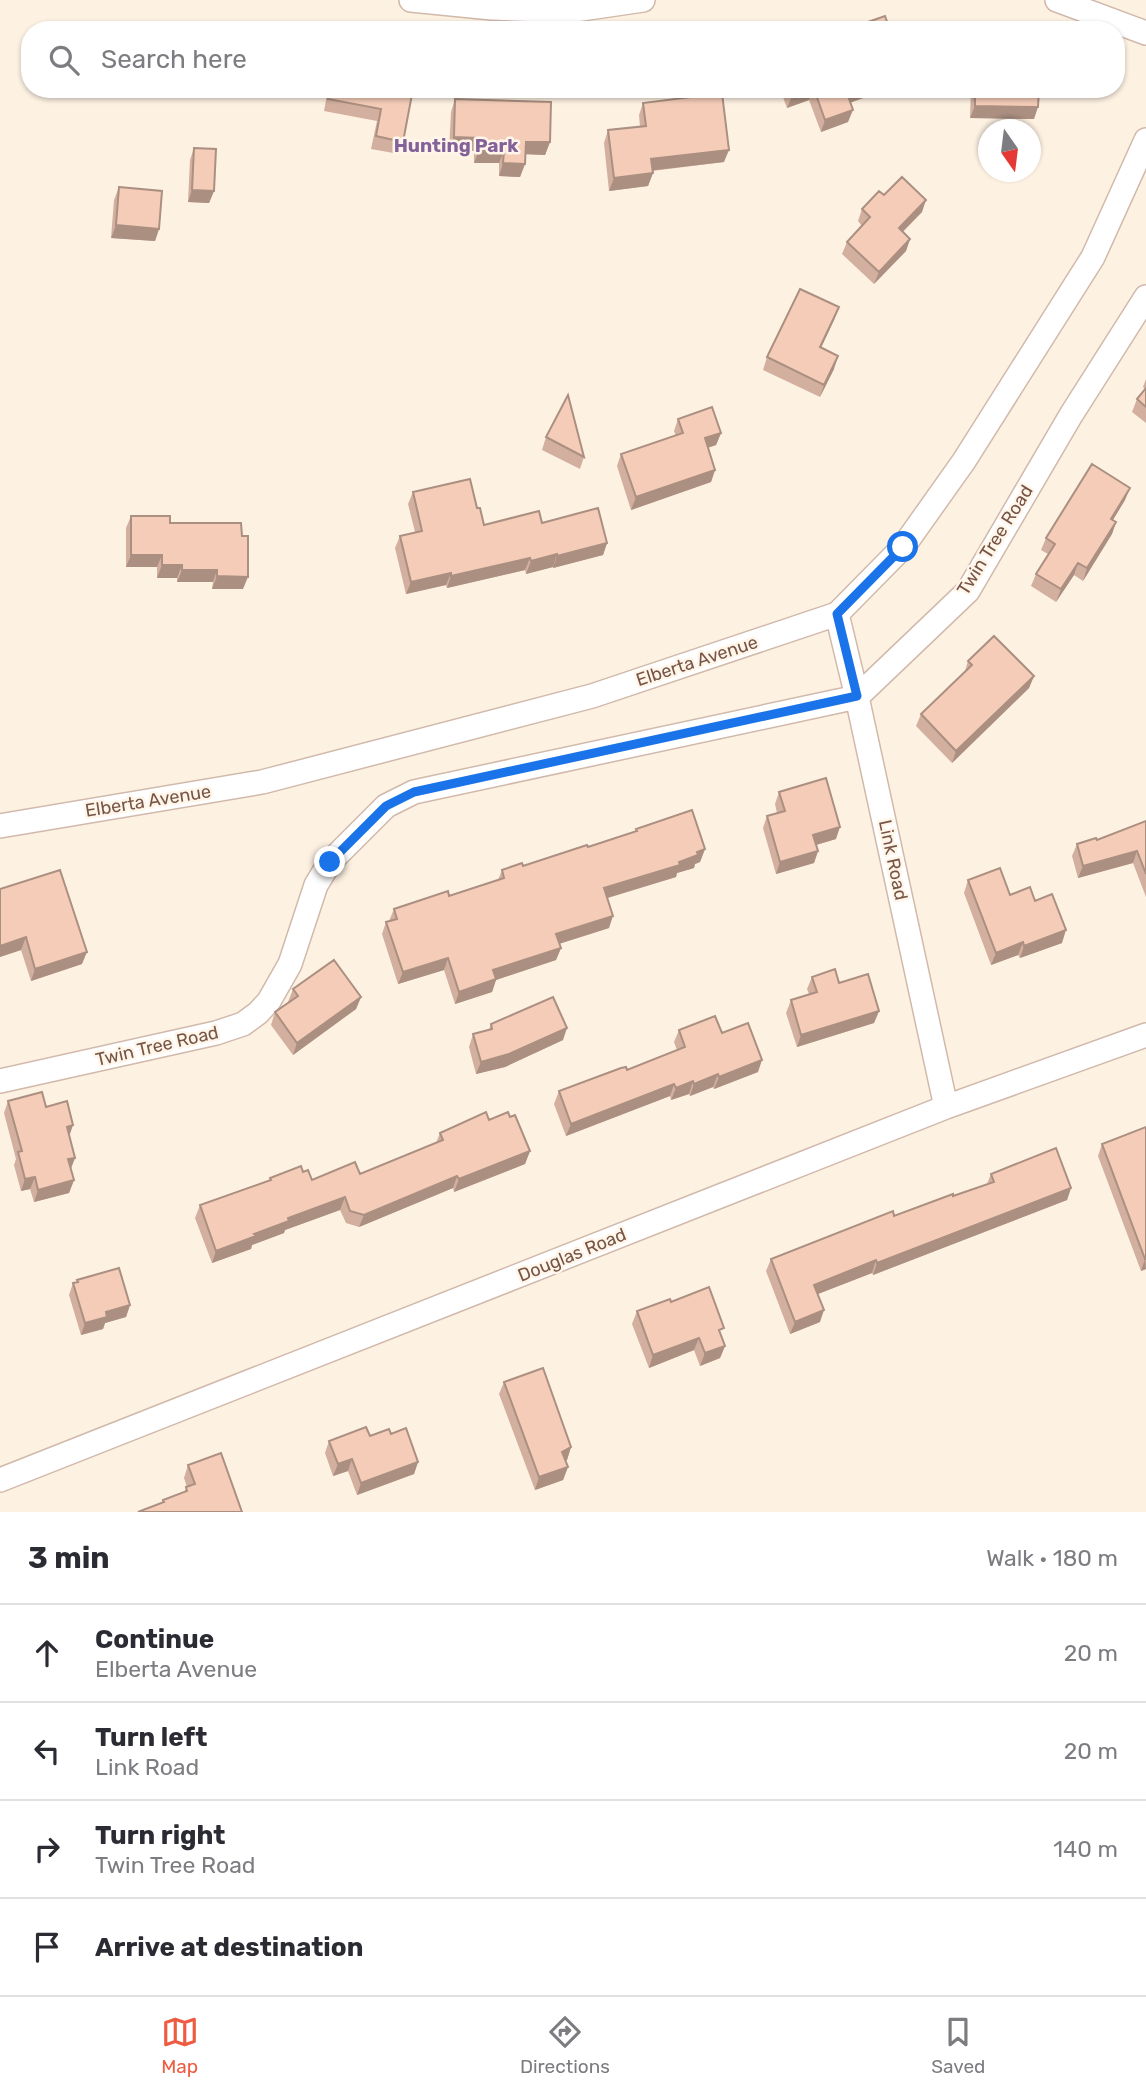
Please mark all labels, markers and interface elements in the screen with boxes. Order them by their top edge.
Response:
search box [21,21,1125,98]
icon: search [45,41,83,79]
text: Search here [101,44,247,75]
north arrow [978,119,1041,182]
district label: Hunting Park [394,134,518,157]
street label: Twin Tree Road [952,481,1038,599]
route start [887,531,918,562]
street label: Elberta Avenue [633,631,761,691]
street label: Elberta Avenue [84,780,212,822]
street label: Link Road [874,818,912,902]
route end [314,846,345,877]
street label: Twin Tree Road [93,1021,221,1071]
street label: Douglas Road [515,1223,629,1287]
text: 3 min [28,1540,110,1576]
text: Walk · 180 m [986,1544,1118,1572]
text: Continue [95,1624,214,1655]
icon: ahead [28,1634,66,1672]
text: 20 m [1064,1639,1118,1667]
text: Elberta Avenue [95,1655,257,1683]
text: Turn left [95,1722,207,1753]
icon: left [28,1732,66,1770]
text: 20 m [1064,1737,1118,1765]
text: Link Road [95,1753,199,1781]
text: Turn right [95,1820,225,1851]
icon: right [28,1830,66,1868]
text: 140 m [1053,1835,1118,1863]
text: Twin Tree Road [95,1851,256,1879]
icon: arrive [28,1928,66,1966]
text: Arrive at destination [95,1932,363,1963]
tab: Map [161,2013,199,2078]
tab: Directions [520,2013,610,2078]
tab: Saved [931,2013,985,2078]

